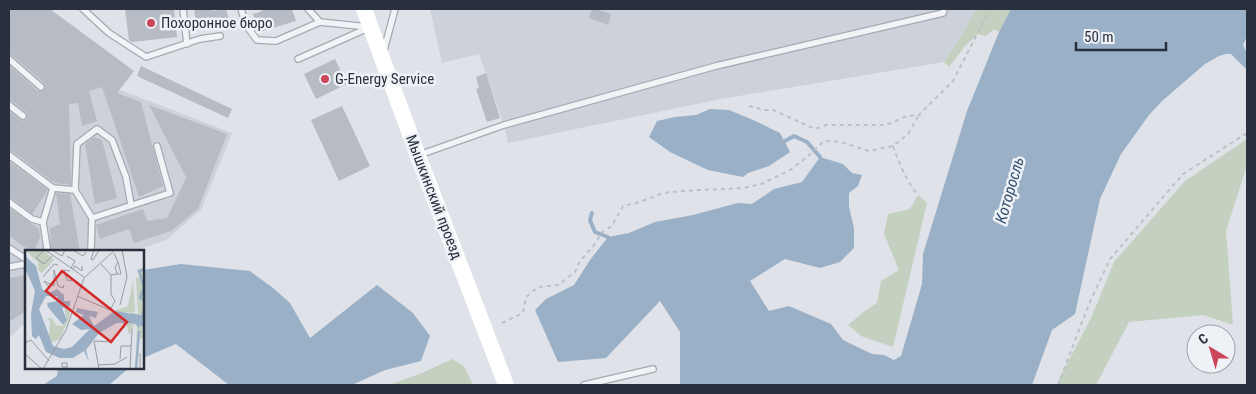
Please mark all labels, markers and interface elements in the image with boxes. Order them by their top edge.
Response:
place label: Похоронное бюро [161,14,273,32]
marker: Похоронное бюро [145,17,157,29]
scale bar [1076,20,1166,52]
text: 50 m [1084,28,1114,46]
place label: G-Energy Service [335,70,434,88]
marker: G-Energy Service [319,73,331,85]
street label: Мышкинский проезд [402,132,466,262]
water label: Которосль [991,155,1028,226]
inset map [25,250,144,369]
north arrow [1186,324,1236,374]
text: С [1195,330,1211,348]

